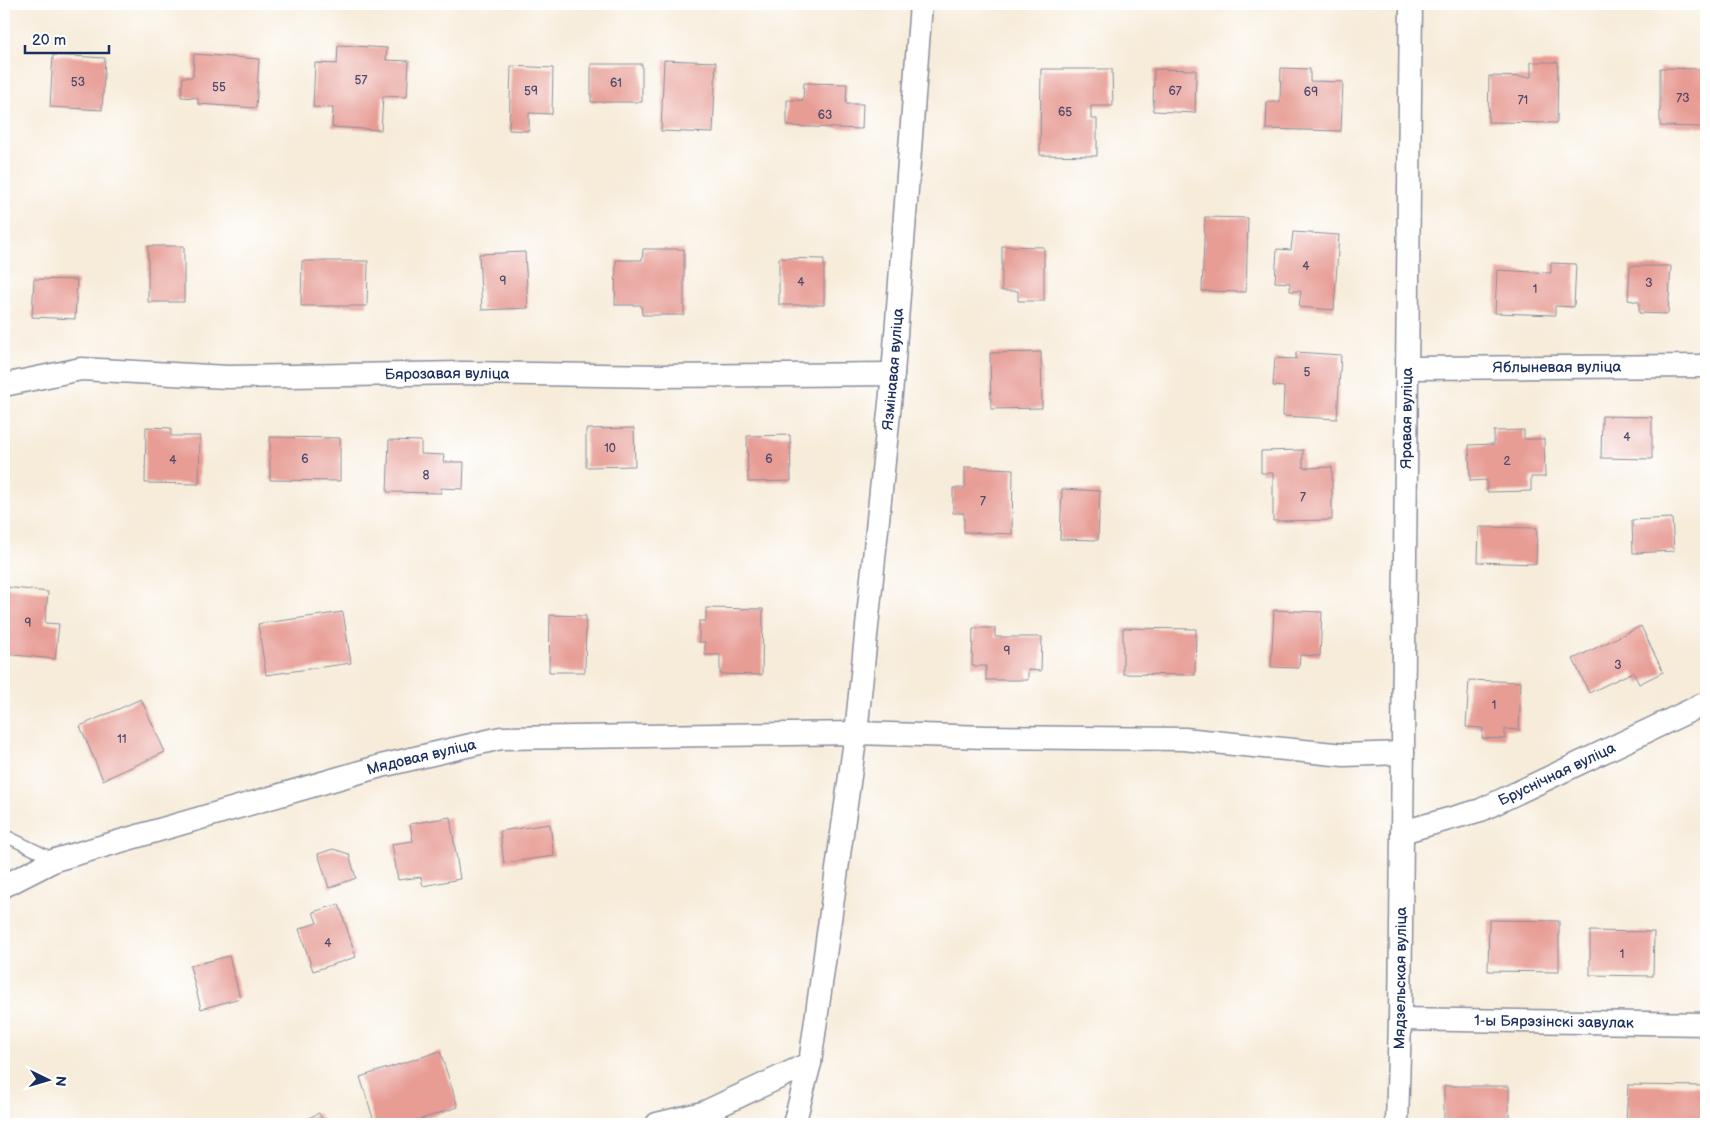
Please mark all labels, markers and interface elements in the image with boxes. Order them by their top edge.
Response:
scale bar [25,22,109,54]
text: 20 m [32,31,66,50]
house number: 57 [355,73,367,88]
house number: 53 [71,75,85,90]
house number: 61 [610,76,622,91]
house number: 55 [212,80,226,95]
house number: 59 [524,84,538,99]
house number: 67 [1168,84,1182,99]
house number: 69 [1304,85,1318,100]
house number: 73 [1676,91,1690,106]
house number: 71 [1518,93,1528,108]
house number: 65 [1058,105,1072,120]
house number: 63 [818,108,832,123]
house number: 4 [1302,259,1310,274]
house number: 9 [500,274,507,289]
house number: 4 [797,275,805,290]
house number: 3 [1645,276,1653,291]
house number: 1 [1533,282,1537,297]
street label: Язмінавая вуліца [878,307,907,431]
street label: Яблыневая вуліца [1493,357,1622,377]
street label: Бярозавая вуліца [385,363,510,384]
house number: 5 [1304,365,1311,380]
street label: Яравая вуліца [1396,367,1417,469]
house number: 4 [1623,430,1631,445]
house number: 10 [604,441,616,456]
house number: 6 [301,452,309,467]
house number: 6 [765,452,773,467]
house number: 4 [169,453,177,468]
house number: 2 [1503,454,1511,469]
house number: 8 [423,468,430,483]
house number: 7 [1300,490,1306,505]
house number: 7 [980,494,986,509]
house number: 9 [25,616,32,631]
house number: 9 [1004,644,1011,659]
house number: 3 [1614,658,1622,673]
house number: 1 [1492,698,1496,713]
house number: 11 [117,732,127,747]
street label: Мядовая вуліца [365,735,478,779]
street label: Бруснічная вуліца [1495,738,1619,810]
street label: Мядзельская вуліца [1390,906,1411,1050]
house number: 4 [324,936,332,951]
house number: 1 [1620,947,1624,962]
street label: 1-ы Бярэзінскі завулак [1474,1011,1634,1032]
north arrow [22,1056,72,1106]
text: N [52,1075,69,1087]

